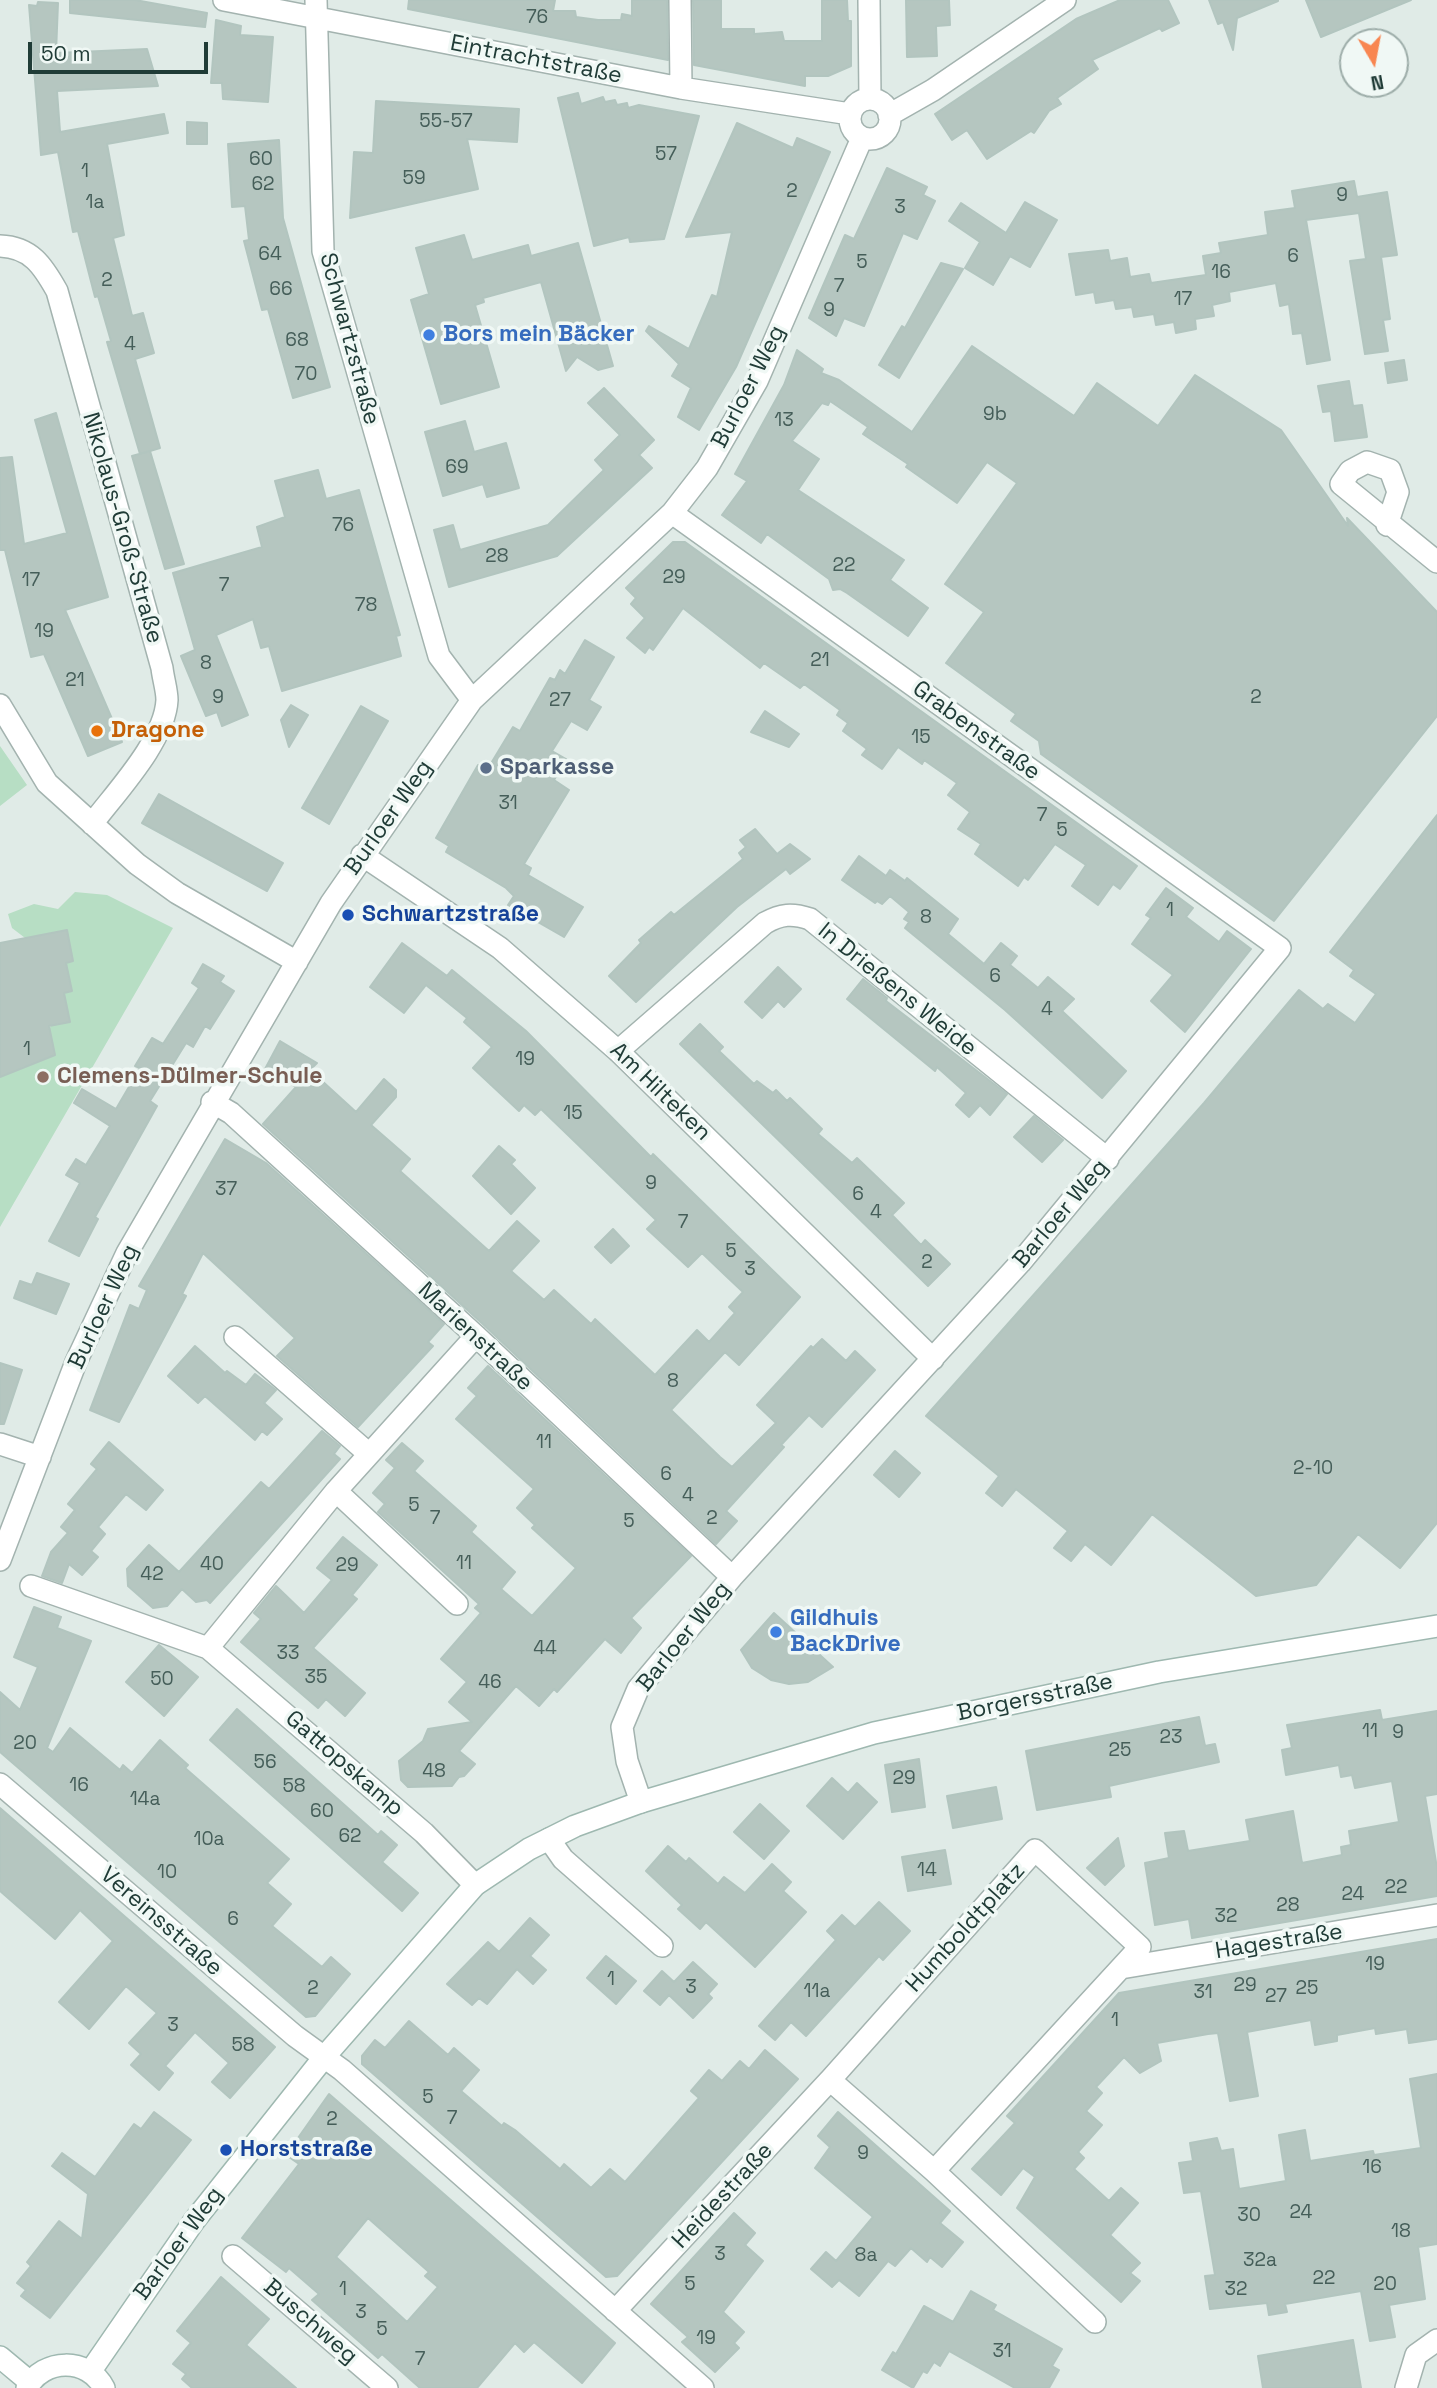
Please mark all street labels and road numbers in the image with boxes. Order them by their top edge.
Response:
street label: Eintrachtstraße [448,30,624,90]
street label: Schwartzstraße [313,250,385,428]
street label: Burloer Weg [706,321,792,453]
street label: Nikolaus-Groß-Straße [76,409,168,647]
street label: Grabenstraße [907,675,1045,787]
street label: Burloer Weg [339,755,439,881]
street label: In Drießens Weide [812,917,982,1063]
street label: Am Hilteken [604,1037,716,1147]
street label: Barloer Weg [1008,1154,1114,1274]
street label: Burloer Weg [63,1240,145,1374]
street label: Marienstraße [412,1277,538,1397]
street label: Barloer Weg [631,1577,737,1697]
street label: Borgersstraße [955,1668,1115,1728]
street label: Gattopskamp [279,1705,409,1823]
street label: Humboldtplatz [901,1858,1031,1998]
street label: Vereinsstraße [94,1861,228,1983]
street label: Hagestraße [1213,1918,1345,1966]
street label: Heidestraße [667,2137,779,2255]
street label: Barloer Weg [129,2182,229,2306]
street label: Buschweg [257,2274,363,2370]

